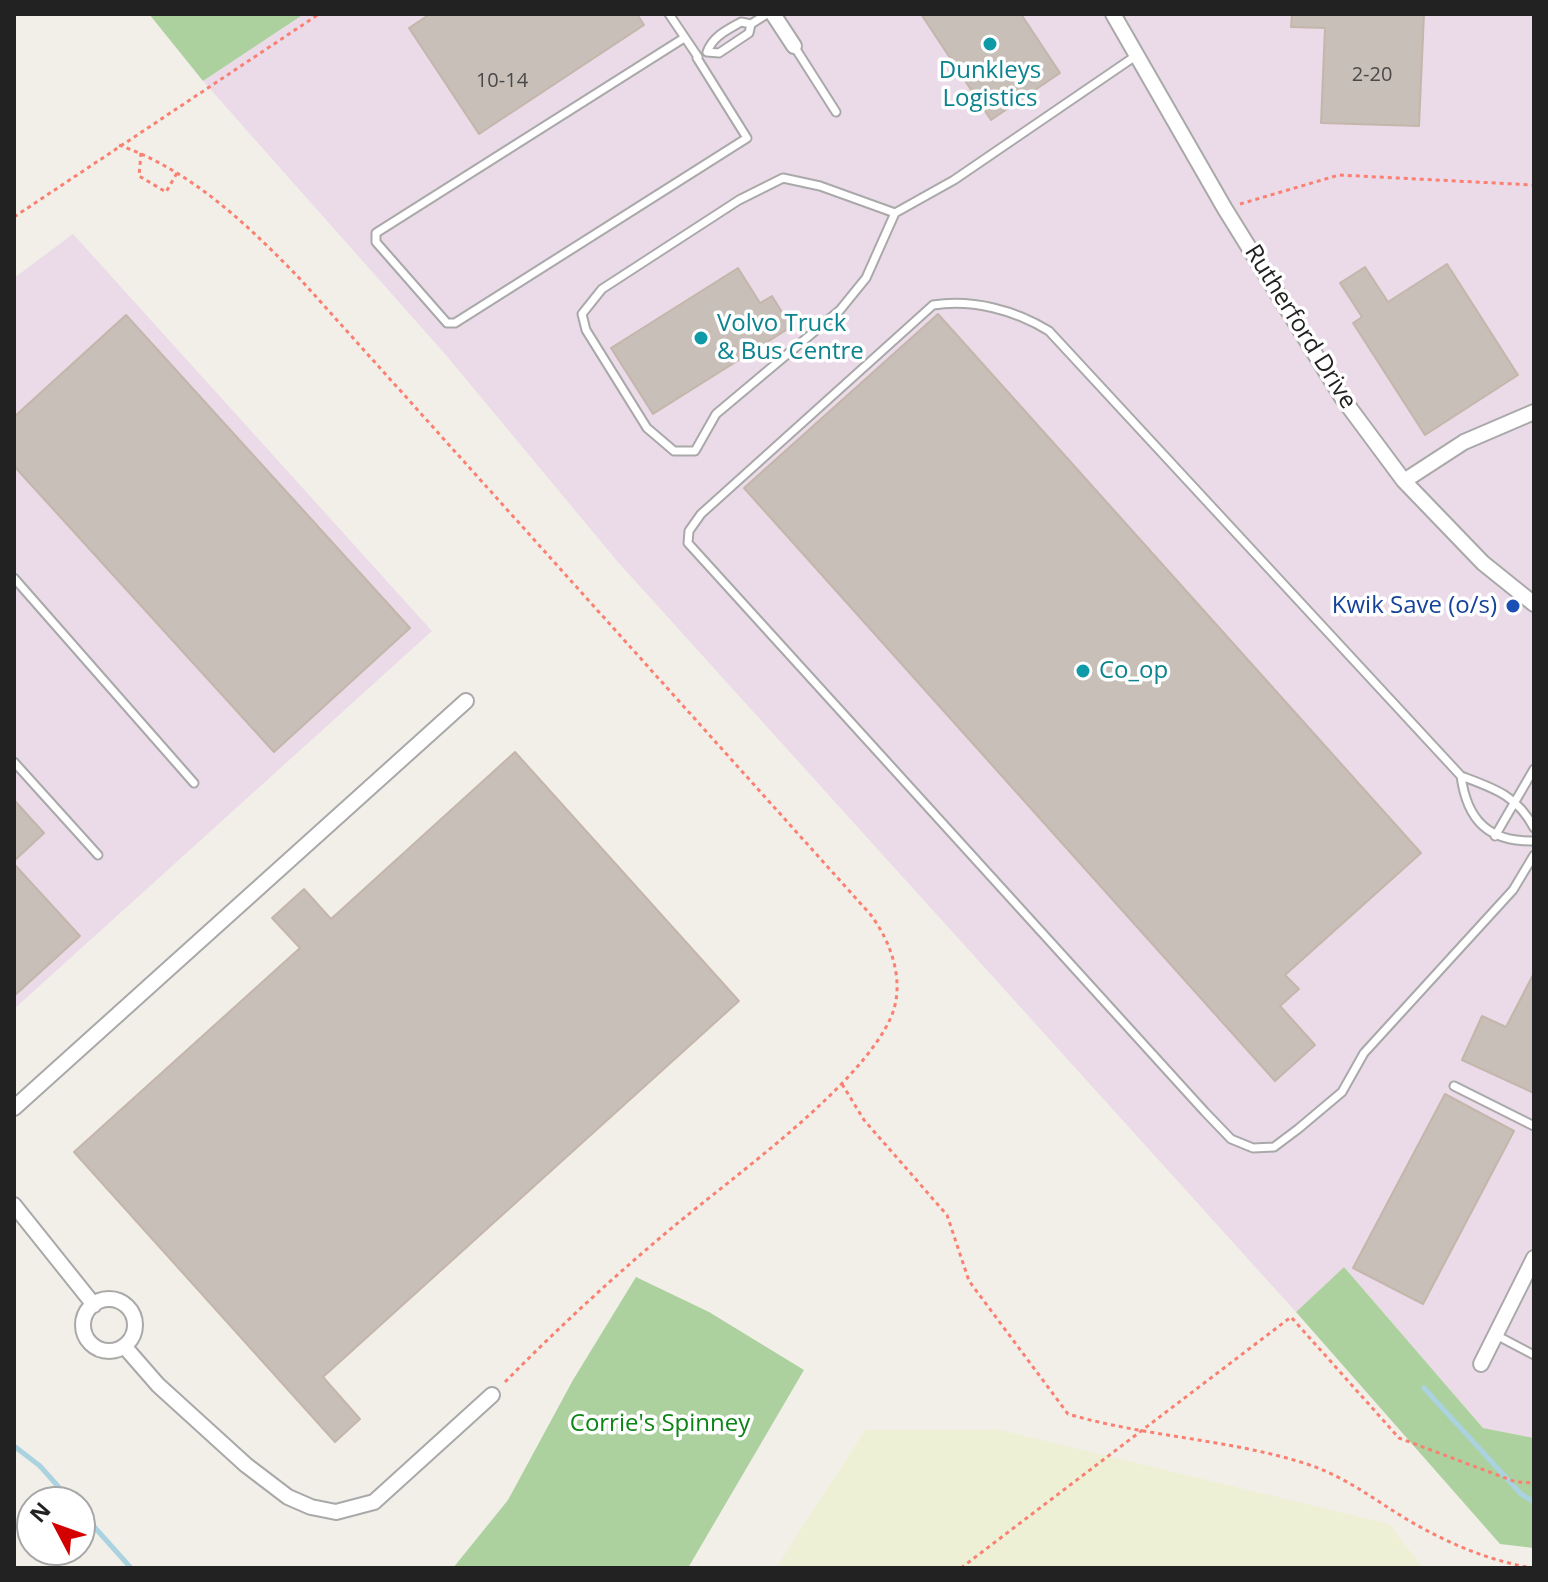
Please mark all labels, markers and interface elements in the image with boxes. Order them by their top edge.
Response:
marker: Dunkleys Logistics [981,35,999,53]
place label: Dunkleys Logistics [939,57,1041,113]
house number: 2-20 [1352,63,1392,87]
house number: 10-14 [476,69,528,93]
street label: Rutherford Drive [1238,240,1362,414]
place label: Volvo Truck & Bus Centre [717,310,864,366]
marker: Volvo Truck & Bus Centre [692,329,710,347]
place label: Kwik Save (o/s) [1332,592,1497,620]
marker: Kwik Save (o/s) [1504,597,1522,615]
place label: Co_op [1099,657,1168,685]
marker: Co_op [1074,662,1092,680]
park label: Corrie's Spinney [570,1410,750,1438]
north arrow [16,1486,96,1566]
text: N [22,1495,57,1528]

